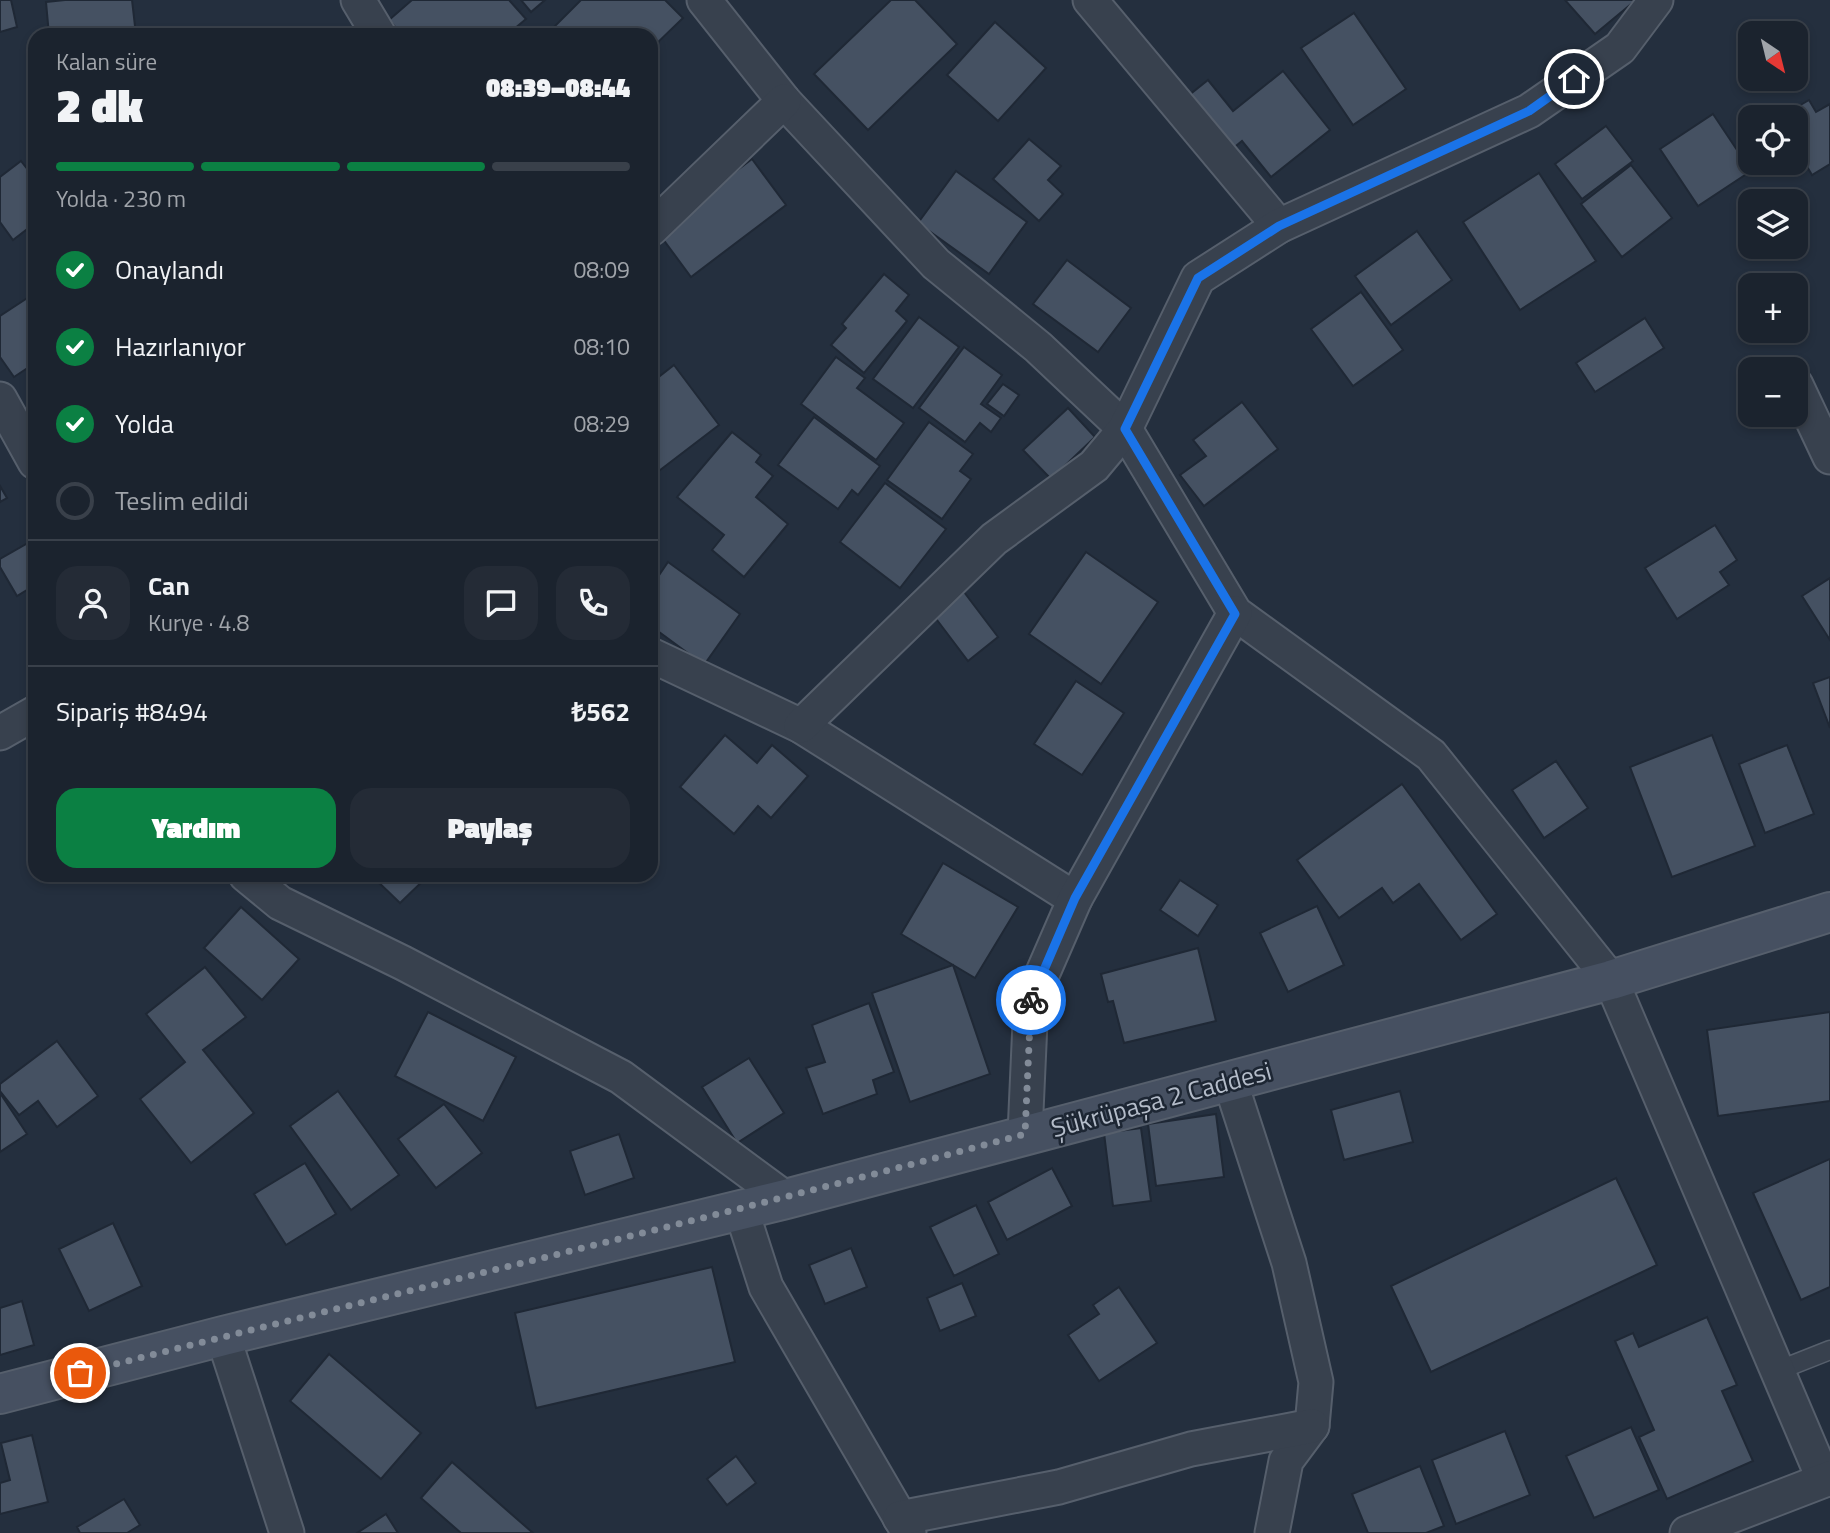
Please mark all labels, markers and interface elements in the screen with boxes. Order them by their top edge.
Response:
north arrow [1738,21,1808,91]
map controls [1738,21,1808,427]
text: Kalan süre [56,44,157,79]
pin [1544,49,1604,109]
icon: home [1555,60,1593,98]
text: 08:39–08:44 [486,68,630,107]
text: 2 dk [56,70,143,140]
button: locate [1738,105,1808,175]
text: Yolda · 230 m [56,181,186,216]
button: layers [1738,189,1808,259]
text: Onaylandı [115,250,224,289]
icon: check [56,251,94,289]
text: 08:09 [573,252,630,287]
button: + [1738,273,1808,343]
text: Hazırlanıyor [115,327,246,366]
icon: check [56,328,94,366]
text: 08:10 [573,329,630,364]
button: − [1738,357,1808,427]
text: Yolda [115,404,174,443]
icon: check [56,405,94,443]
text: 08:29 [573,406,630,441]
text: Teslim edildi [115,481,249,520]
button: person [56,566,130,640]
text: Can [148,566,190,605]
button: chat [464,566,538,640]
button: phone [556,566,630,640]
text: Kurye · 4.8 [148,605,249,640]
text: Sipariş #8494 [56,692,208,731]
text: ₺562 [571,692,630,731]
button: Yardım [56,788,336,868]
button: Paylaş [350,788,630,868]
courier [996,965,1066,1035]
icon: bike [1012,981,1050,1019]
street label: Şükrüpaşa 2 Caddesi [1047,1051,1275,1147]
pin [50,1343,110,1403]
icon: bag [61,1354,99,1392]

